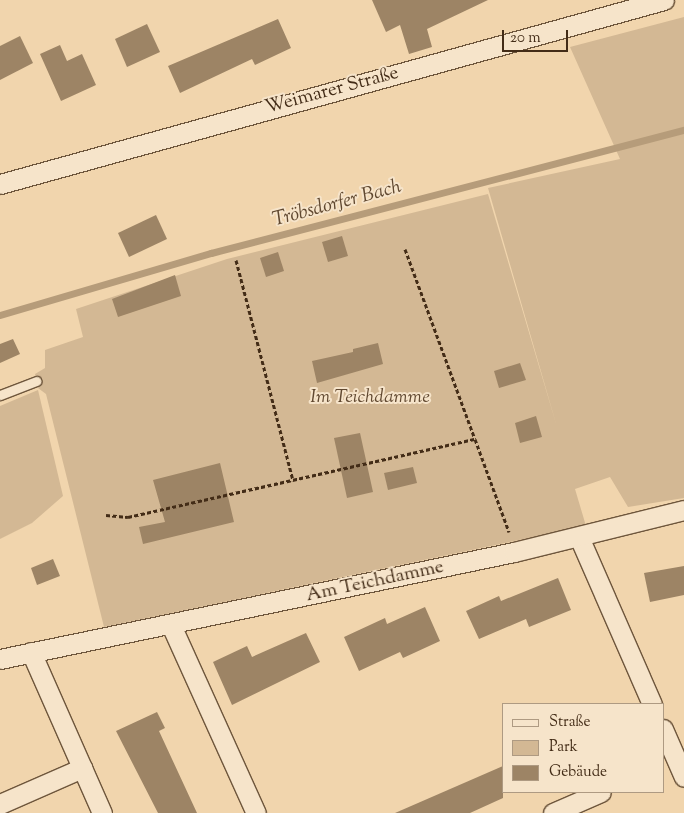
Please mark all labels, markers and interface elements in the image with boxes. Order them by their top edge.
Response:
scale bar [504,20,570,52]
text: 20 m [510,28,541,49]
street label: Weimarer Straße [263,62,401,120]
water label: Tröbsdorfer Bach [270,175,404,233]
park label: Im Teichdamme [310,387,430,409]
street label: Am Teichdamme [304,556,446,608]
legend [502,703,664,793]
text: Straße [549,712,591,733]
text: Park [549,737,578,758]
text: Gebäude [549,762,607,783]

